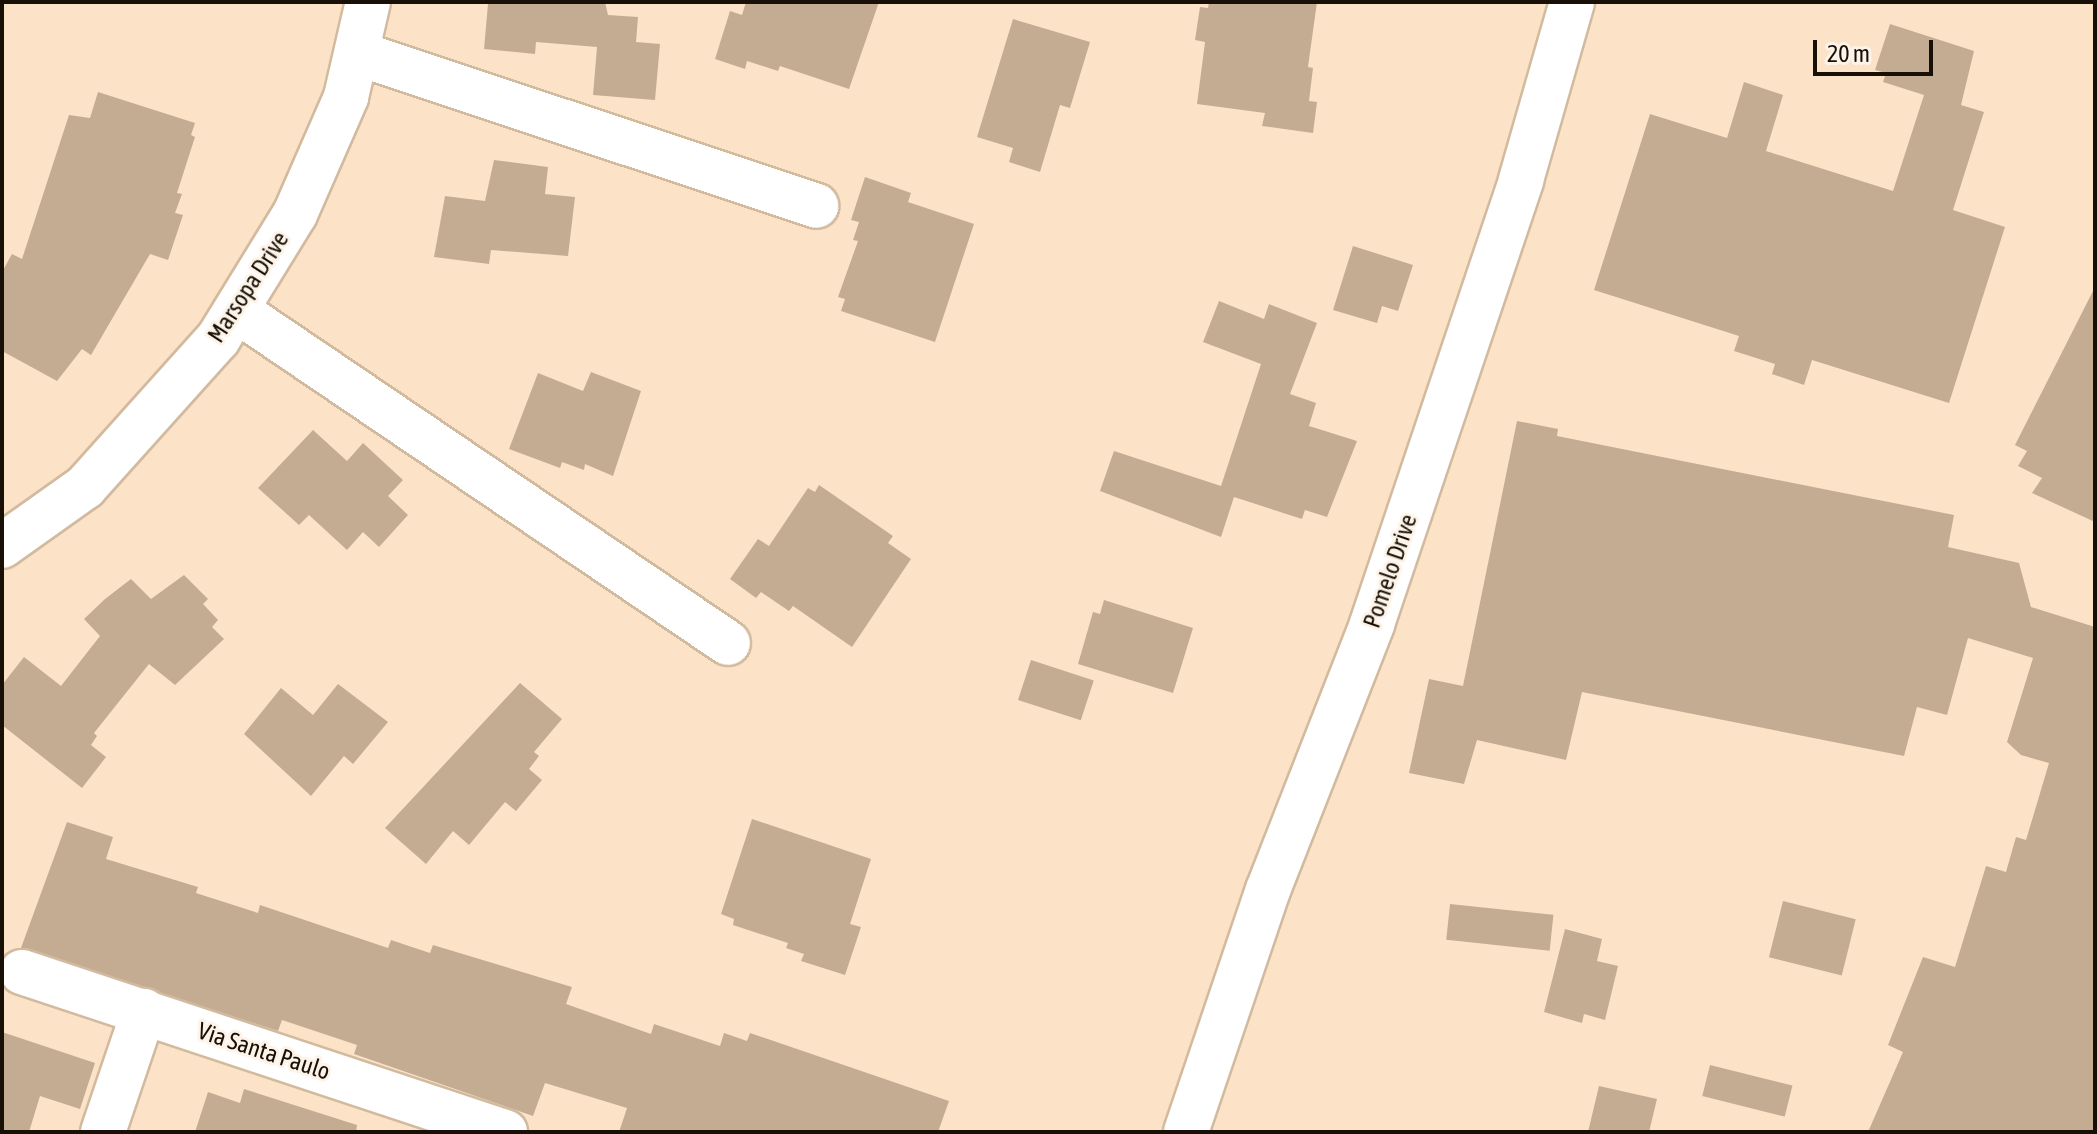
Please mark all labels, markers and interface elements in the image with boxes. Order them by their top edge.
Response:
scale bar [1817,24,1937,74]
text: 20 m [1827,40,1870,67]
street label: Marsopa Drive [201,226,295,348]
street label: Pomelo Drive [1357,510,1423,632]
street label: Via Santa Paulo [194,1016,334,1086]

